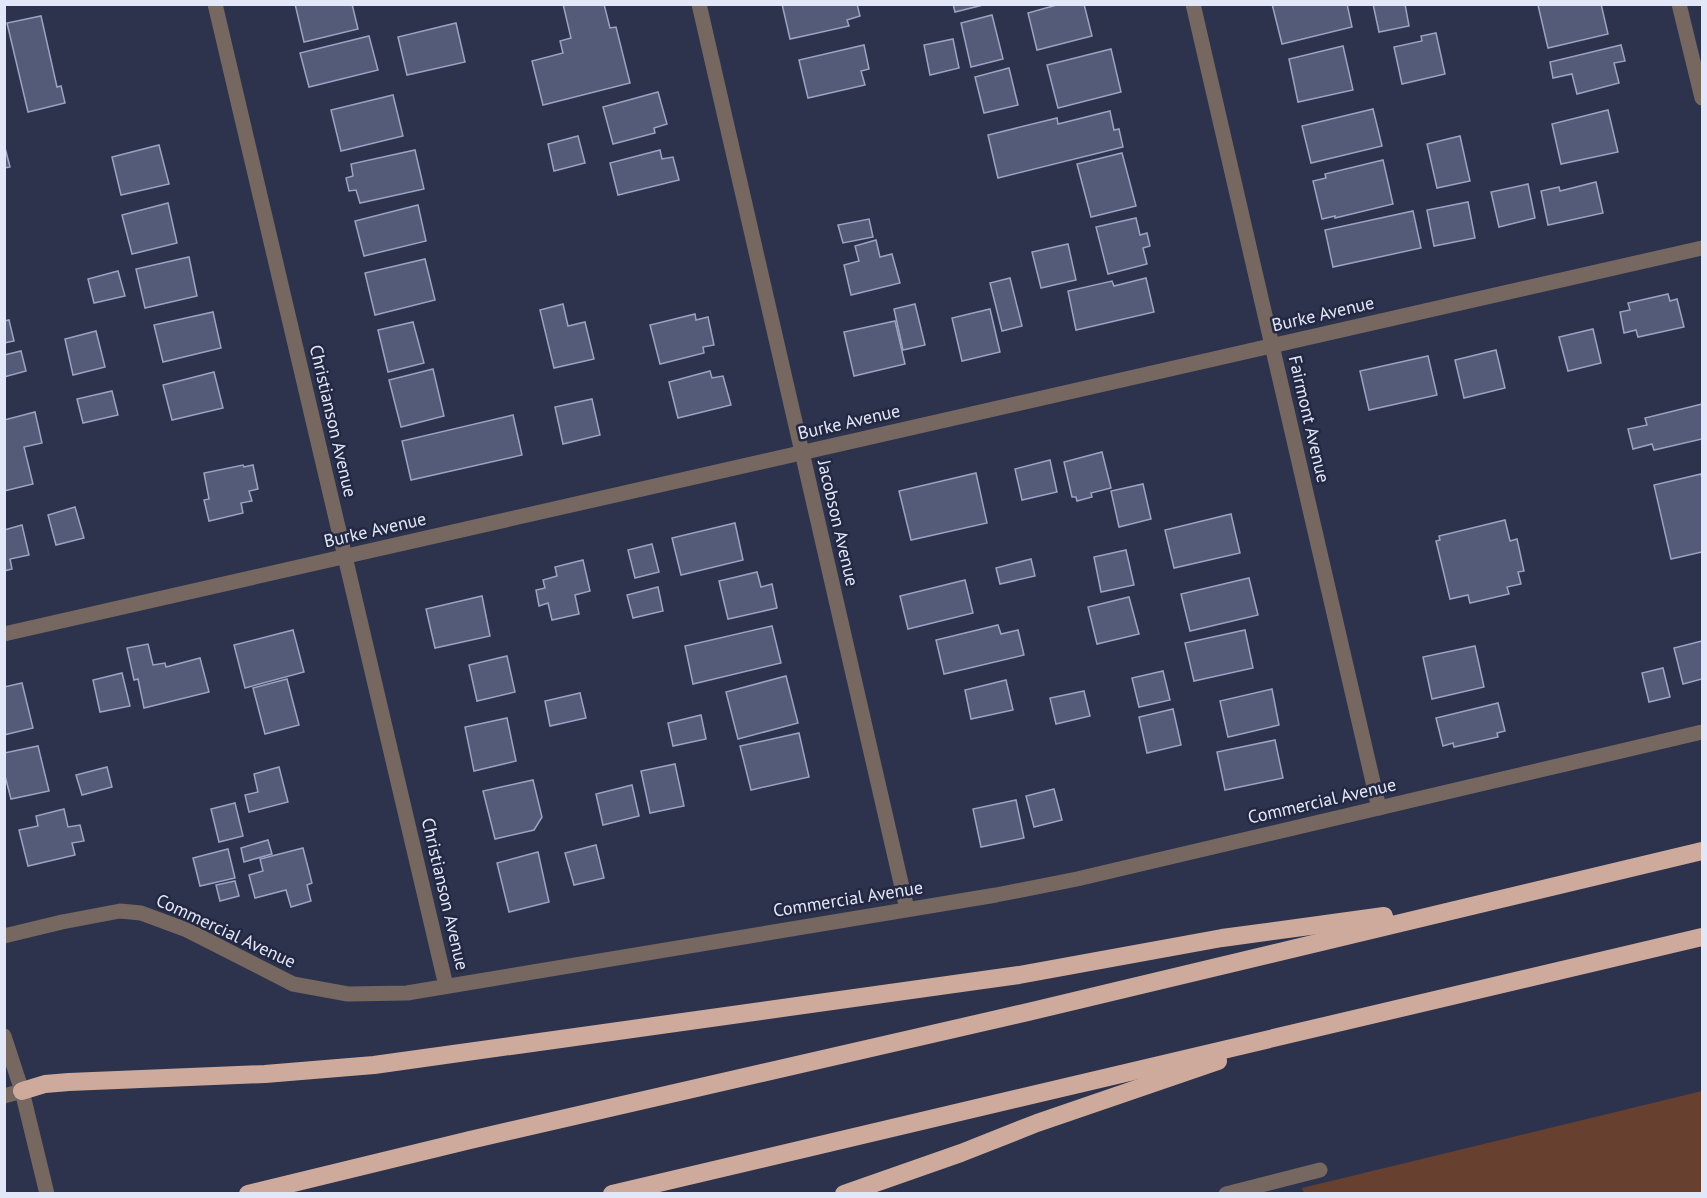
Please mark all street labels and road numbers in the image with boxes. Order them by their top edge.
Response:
street label: Burke Avenue [1269,291,1376,336]
street label: Christianson Avenue [305,342,362,499]
street label: Fairmont Avenue [1284,353,1335,485]
street label: Burke Avenue [795,399,902,444]
street label: Jacobson Avenue [813,457,864,588]
street label: Burke Avenue [321,507,428,552]
street label: Commercial Avenue [1246,772,1398,829]
street label: Christianson Avenue [417,815,474,972]
street label: Commercial Avenue [771,875,924,922]
street label: Commercial Avenue [153,888,300,973]

